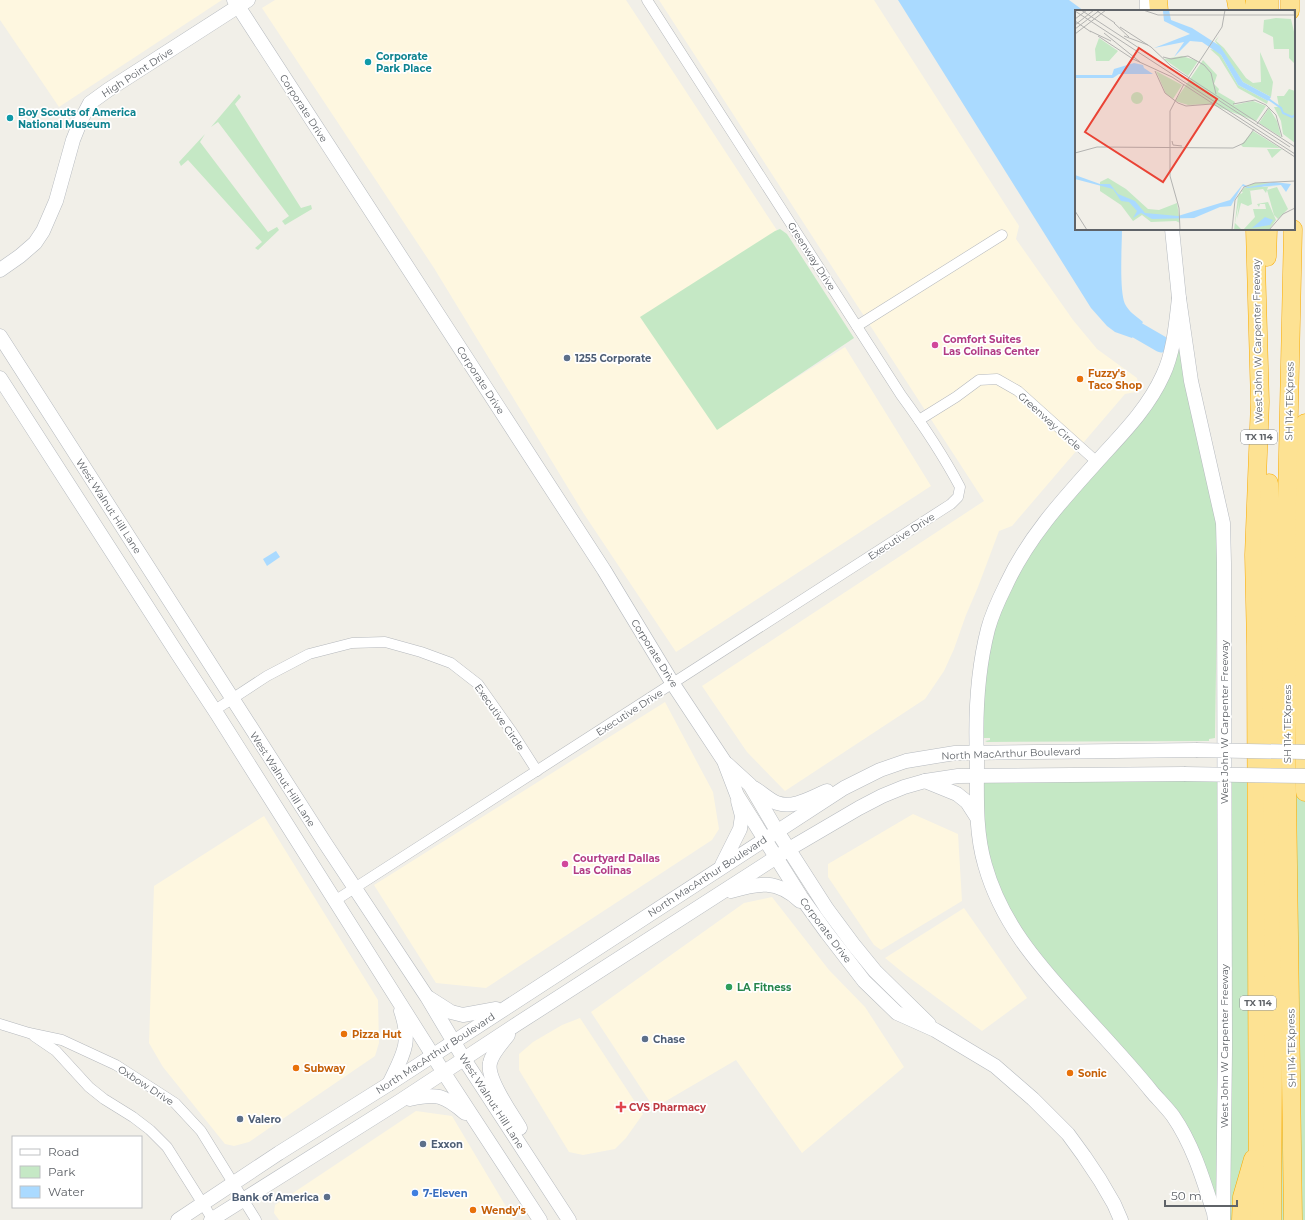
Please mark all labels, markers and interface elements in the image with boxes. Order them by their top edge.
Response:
inset map [1075,10,1295,230]
street label: High Point Drive [99,44,175,100]
place label: Corporate Park Place [376,50,432,75]
marker: Corporate Park Place [363,57,373,67]
street label: Corporate Drive [277,72,330,145]
place label: Boy Scouts of America National Museum [18,106,136,131]
marker: Boy Scouts of America National Museum [5,113,15,123]
street label: Greenway Drive [785,220,839,293]
street label: West John W Carpenter Freeway [1250,258,1265,423]
place label: Comfort Suites Las Colinas Center [943,333,1040,358]
marker: Comfort Suites Las Colinas Center [930,340,940,350]
street label: Corporate Drive [454,344,507,417]
place label: 1255 Corporate [575,352,651,365]
marker: 1255 Corporate [562,353,572,363]
street label: SH 114 TEXpress [1282,361,1297,440]
place label: Fuzzy's Taco Shop [1088,367,1142,392]
marker: Fuzzy's Taco Shop [1075,374,1085,384]
street label: Greenway Circle [1015,390,1084,453]
road number: TX 114 [1241,430,1277,444]
street label: West Walnut Hill Lane [73,456,144,556]
street label: Executive Drive [865,510,937,563]
street label: Corporate Drive [628,617,681,690]
street label: West John W Carpenter Freeway [1218,639,1231,804]
street label: Executive Circle [472,681,527,753]
street label: SH 114 TEXpress [1281,685,1294,763]
street label: Executive Drive [593,686,665,739]
street label: West Walnut Hill Lane [247,729,318,829]
street label: North MacArthur Boulevard [941,745,1081,762]
street label: North MacArthur Boulevard [645,833,769,920]
place label: Courtyard Dallas Las Colinas [573,852,661,877]
marker: Courtyard Dallas Las Colinas [560,859,570,869]
street label: Corporate Drive [797,895,854,965]
street label: West John W Carpenter Freeway [1218,963,1231,1128]
place label: LA Fitness [737,981,792,994]
marker: LA Fitness [724,982,734,992]
road number: TX 114 [1240,996,1276,1010]
street label: SH 114 TEXpress [1284,1008,1299,1087]
street label: North MacArthur Boulevard [373,1010,497,1097]
place label: Pizza Hut [352,1028,402,1041]
marker: Pizza Hut [339,1029,349,1039]
place label: Chase [653,1033,685,1046]
marker: Chase [640,1034,650,1044]
street label: West Walnut Hill Lane [456,1051,527,1151]
place label: Subway [304,1062,346,1075]
street label: Oxbow Drive [115,1063,176,1108]
marker: Subway [291,1063,301,1073]
place label: Sonic [1078,1067,1107,1080]
marker: Sonic [1065,1068,1075,1078]
place label: CVS Pharmacy [629,1101,707,1114]
marker: CVS Pharmacy [616,1102,626,1112]
place label: Valero [247,1113,282,1126]
marker: Valero [235,1114,245,1124]
legend [12,1136,142,1208]
place label: Exxon [431,1138,463,1151]
marker: Exxon [418,1139,428,1149]
text: Road [48,1144,79,1159]
text: Park [48,1164,76,1179]
scale bar [1165,1182,1237,1208]
text: Water [48,1184,85,1199]
place label: 7-Eleven [423,1187,468,1200]
marker: 7-Eleven [410,1188,420,1198]
text: 50 m [1171,1188,1202,1203]
place label: Bank of America [232,1191,319,1204]
marker: Bank of America [322,1192,332,1202]
place label: Wendy's [481,1204,527,1217]
marker: Wendy's [468,1205,478,1215]

